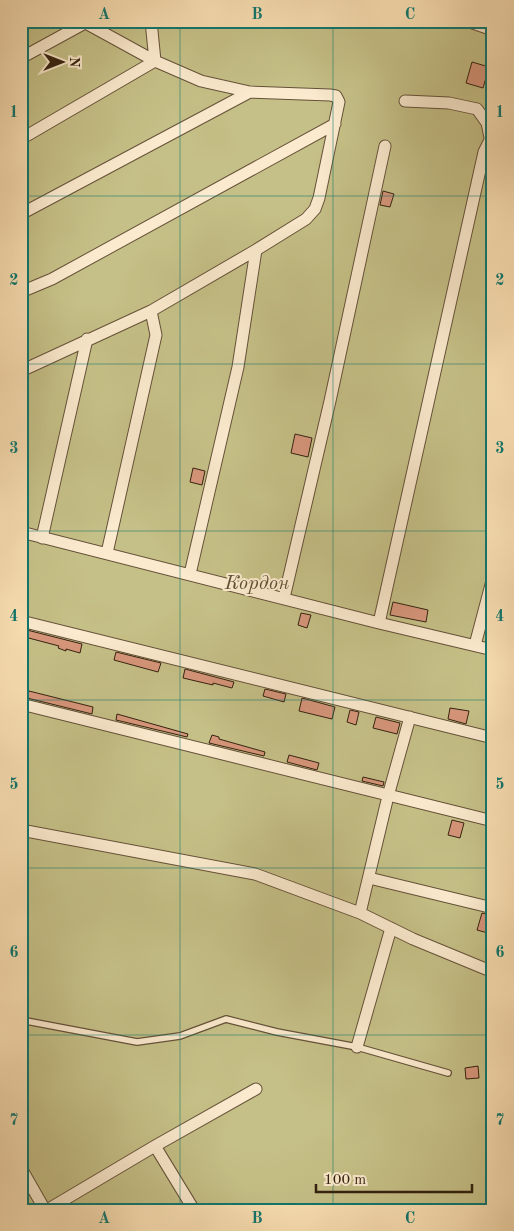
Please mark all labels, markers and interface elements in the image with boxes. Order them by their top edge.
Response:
text: A [98,7,110,23]
text: B [251,7,263,23]
text: C [405,7,415,23]
north arrow [38,38,88,88]
text: N [67,57,81,68]
text: 1 [9,105,19,121]
text: 1 [495,105,505,121]
text: 2 [9,273,19,289]
text: 2 [495,273,505,289]
text: 3 [9,441,19,457]
text: 3 [495,441,505,457]
park label: Кордон [224,574,289,594]
text: 4 [9,609,19,625]
text: 4 [495,609,505,625]
text: 5 [9,777,19,793]
text: 5 [495,777,505,793]
text: 6 [9,945,19,961]
text: 6 [495,945,505,961]
text: 7 [9,1113,19,1129]
text: 7 [495,1113,505,1129]
scale bar [316,1161,473,1193]
text: 100 m [324,1173,366,1188]
text: A [98,1211,110,1227]
text: B [251,1211,263,1227]
text: C [405,1211,415,1227]

